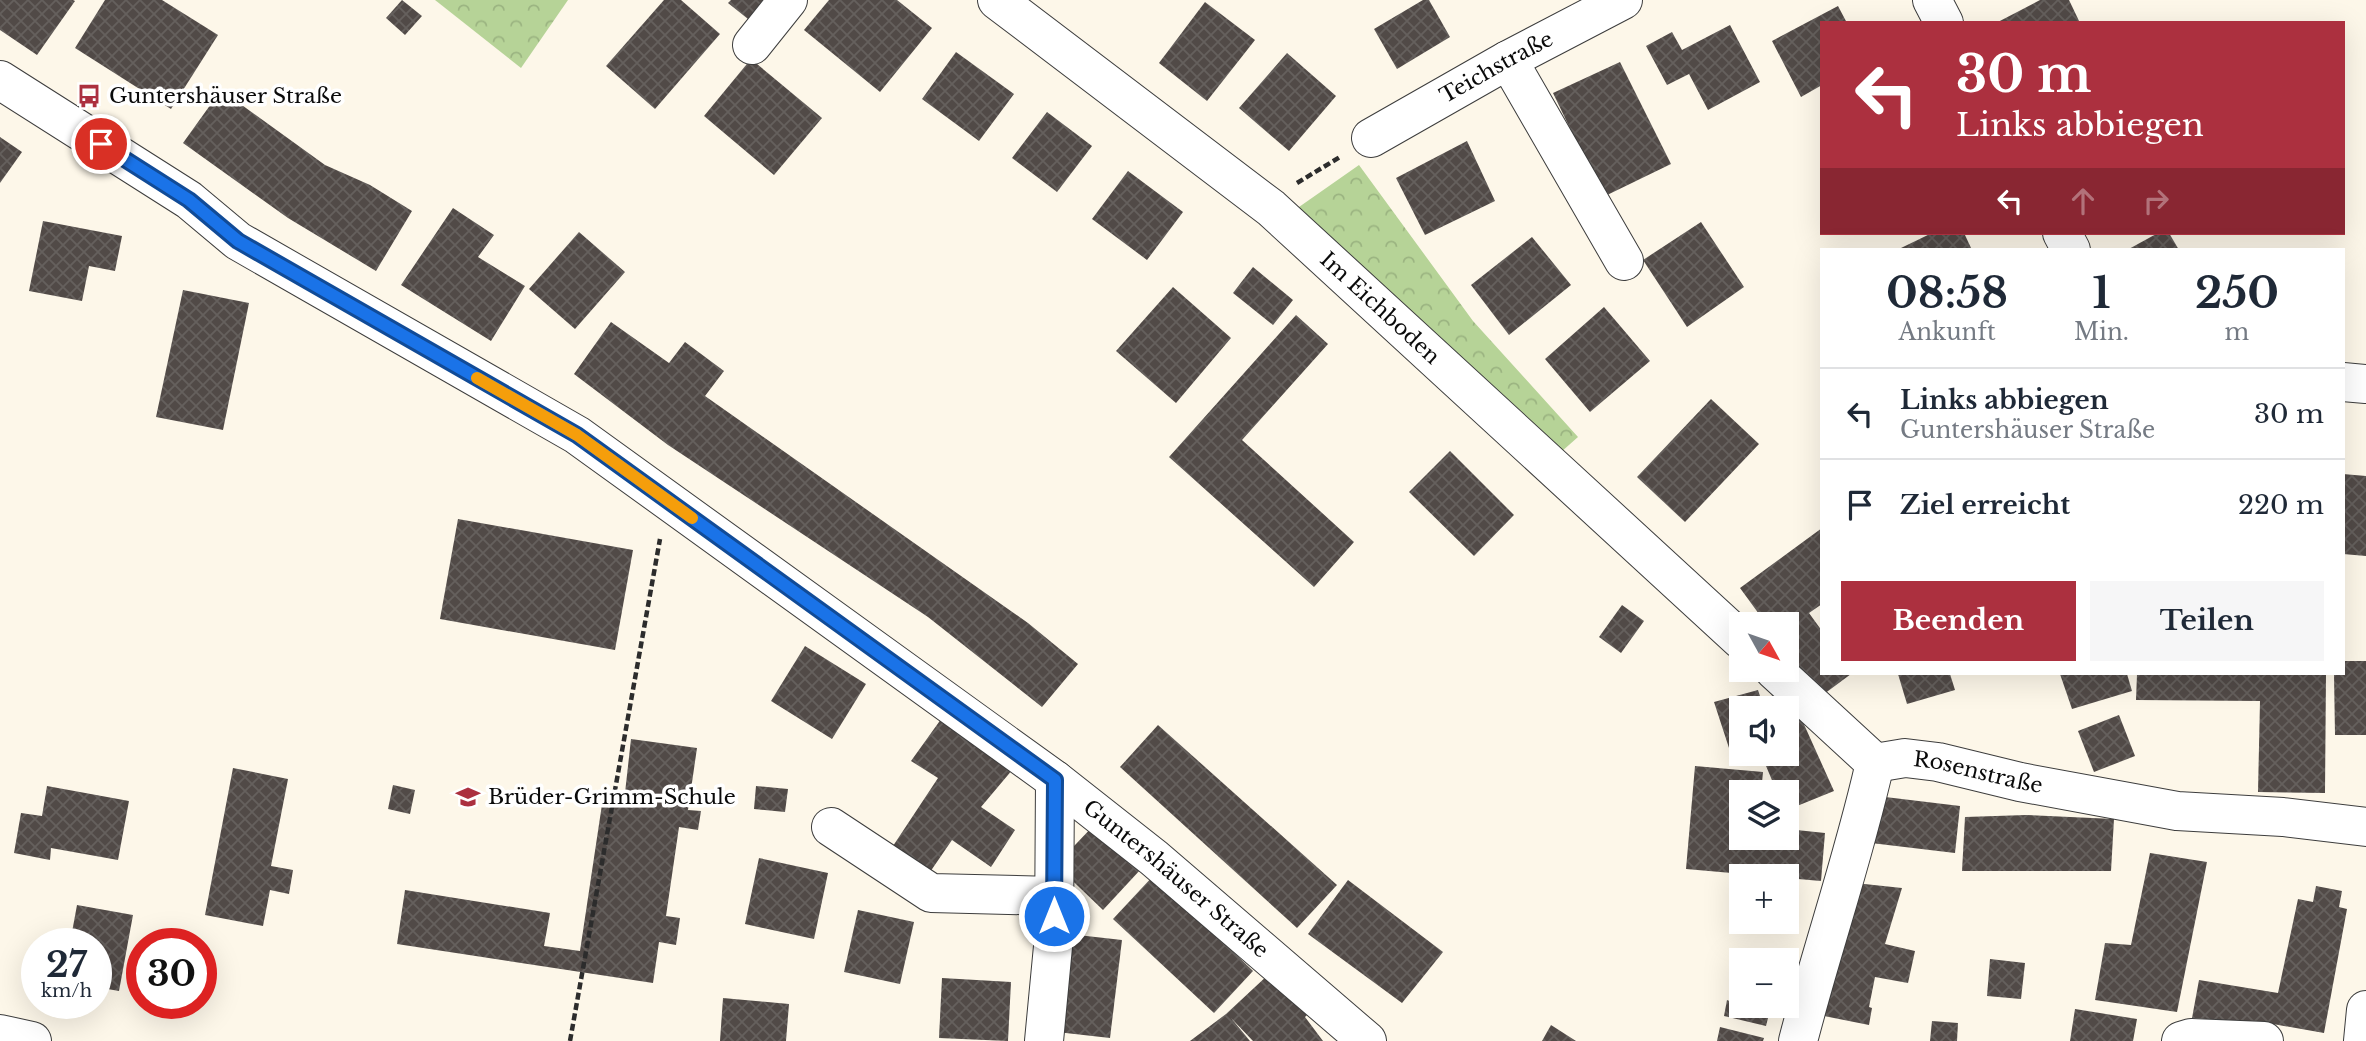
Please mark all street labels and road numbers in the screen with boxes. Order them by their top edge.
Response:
street label: Teichstraße [1435,26,1557,109]
street label: Im Eichboden [1315,247,1445,370]
street label: Rosenstraße [1912,746,2045,799]
street label: Guntershäuser Straße [1078,794,1274,963]

